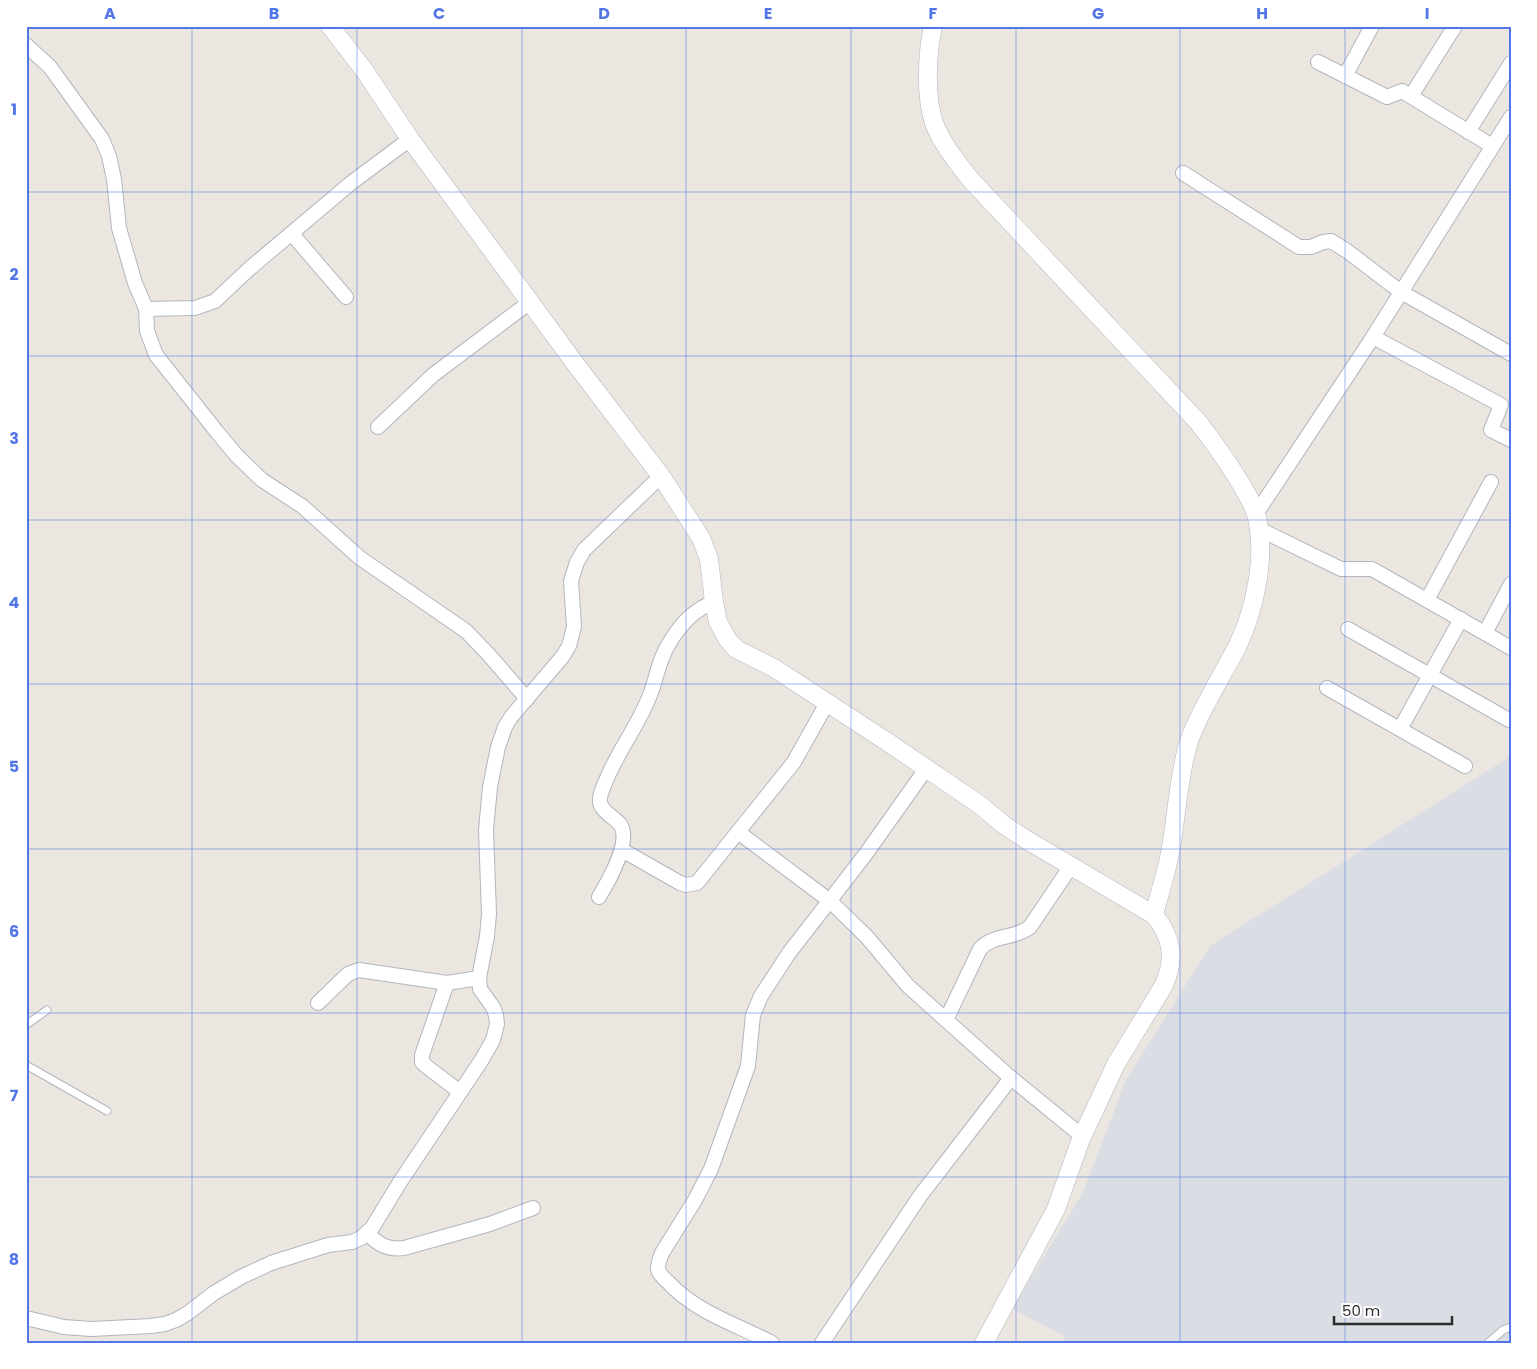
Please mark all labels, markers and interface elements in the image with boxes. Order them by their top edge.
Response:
text: A [104,2,116,25]
text: B [269,2,279,25]
text: C [433,2,445,25]
text: D [598,2,610,25]
text: E [764,2,772,25]
text: F [929,2,938,25]
text: G [1092,2,1104,25]
text: H [1256,2,1268,25]
text: I [1425,2,1429,25]
text: 1 [11,98,17,121]
text: 2 [9,263,19,286]
text: 3 [9,427,19,450]
text: 4 [9,591,20,614]
text: 5 [9,755,19,778]
text: 6 [9,920,19,943]
text: 7 [10,1084,19,1107]
text: 8 [9,1248,19,1271]
scale bar [1334,1294,1452,1326]
text: 50 m [1342,1300,1380,1321]

